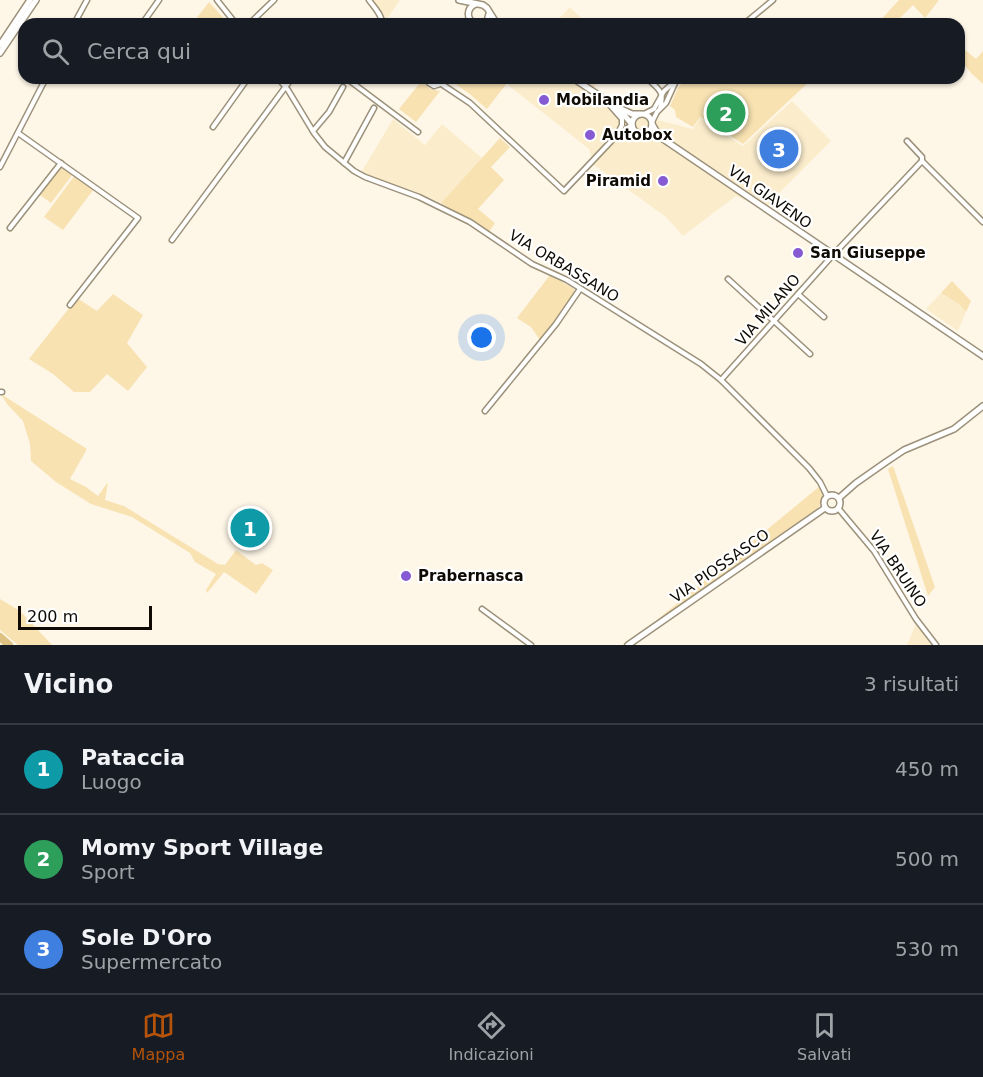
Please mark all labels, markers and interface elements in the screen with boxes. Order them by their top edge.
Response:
search box [18,18,965,84]
icon: search [39,35,72,68]
text: Cerca qui [87,39,191,64]
pin: 2 [706,90,746,136]
place label: Mobilandia [556,91,649,109]
marker: Mobilandia [537,93,551,107]
place label: Autobox [602,126,673,144]
pin: 3 [760,126,798,172]
marker: Autobox [583,128,597,142]
street label: VIA GIAVENO [725,162,815,232]
place label: Piramid [586,172,651,190]
marker: Piramid [656,174,670,188]
street label: VIA ORBASSANO [506,226,622,306]
place label: San Giuseppe [810,244,926,262]
marker: San Giuseppe [791,246,805,260]
street label: VIA MILANO [732,270,804,350]
your location [467,323,496,352]
pin: 1 [230,506,270,550]
street label: VIA PIOSSASCO [667,525,773,607]
street label: VIA BRUINO [866,527,930,611]
place label: Prabernasca [418,567,524,585]
marker: Prabernasca [399,569,413,583]
scale bar [18,603,152,630]
text: 200 m [27,607,78,626]
text: Vicino [24,669,113,699]
text: 3 risultati [864,672,959,696]
text: Pataccia [81,745,185,770]
text: 1 [37,757,50,781]
text: 450 m [895,757,959,781]
text: Luogo [81,770,142,794]
text: Momy Sport Village [81,835,323,860]
text: 2 [37,847,50,871]
text: 500 m [895,847,959,871]
text: Sport [81,860,135,884]
text: Sole D'Oro [81,925,212,950]
text: 3 [37,937,50,961]
text: 530 m [895,937,959,961]
text: Supermercato [81,950,222,974]
tab: Mappa [132,1009,185,1064]
tab: Indicazioni [449,1009,534,1064]
tab: Salvati [797,1009,851,1064]

